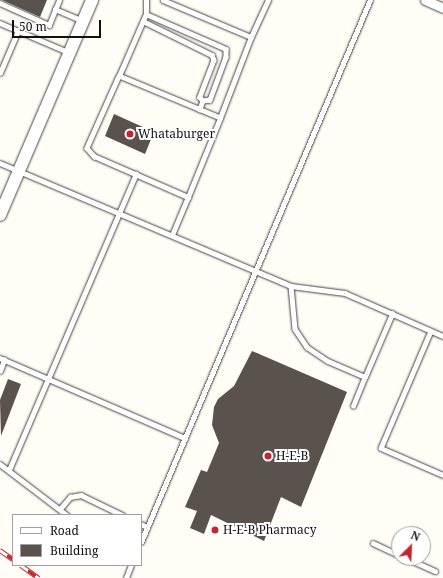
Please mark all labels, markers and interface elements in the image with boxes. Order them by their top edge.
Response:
scale bar [14,12,103,38]
text: 50 m [19,18,47,35]
place label: Whataburger [138,127,215,141]
marker: Whataburger [125,129,135,139]
place label: H-E-B [276,449,308,463]
marker: H-E-B [263,451,273,461]
legend [12,514,142,566]
text: Road [50,522,79,539]
place label: H-E-B Pharmacy [223,523,316,537]
marker: H-E-B Pharmacy [210,525,220,535]
north arrow [391,526,431,566]
text: N [409,527,423,544]
text: Building [50,542,98,559]

